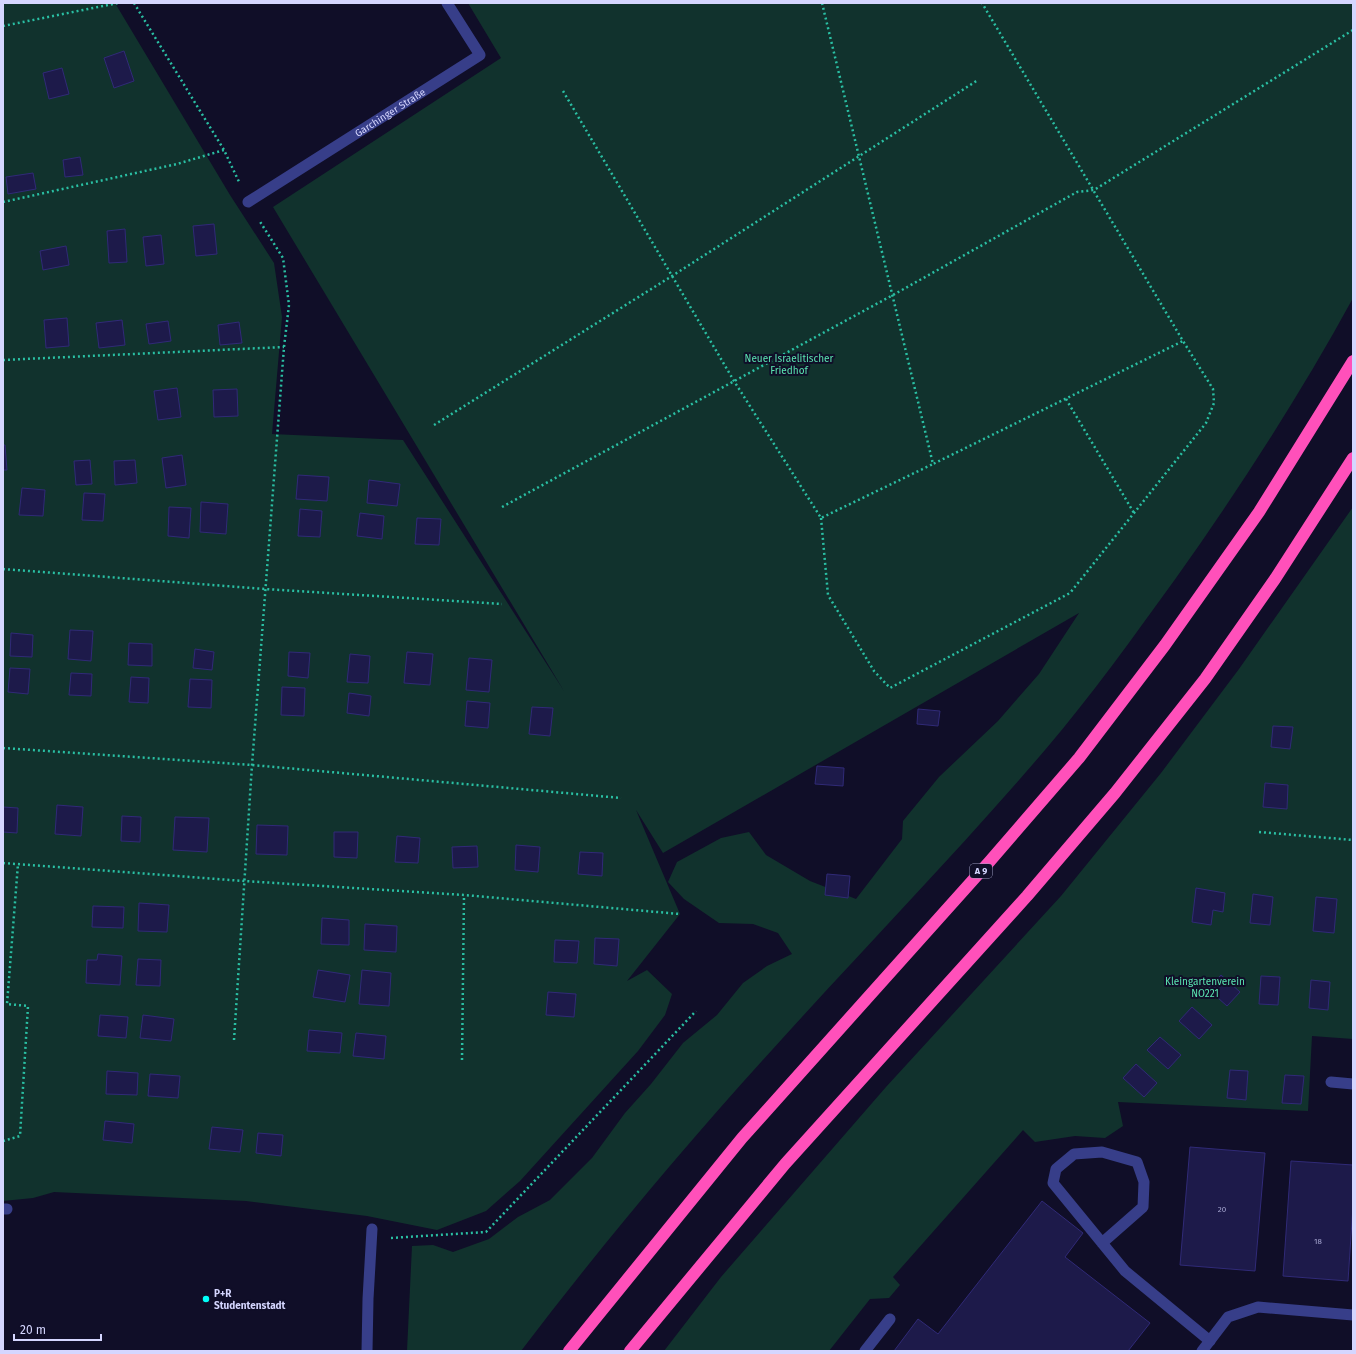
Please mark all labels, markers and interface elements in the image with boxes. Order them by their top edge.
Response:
street label: Garchinger Straße [353,86,428,140]
park label: Neuer Israelitischer Friedhof [745,353,834,377]
road number: A 9 [970,864,992,878]
park label: Kleingartenverein NO221 [1165,976,1245,1000]
house number: 20 [1218,1205,1227,1214]
house number: 18 [1314,1237,1323,1246]
place label: P+R Studentenstadt [214,1288,286,1312]
marker: P+R Studentenstadt [201,1294,211,1304]
scale bar [14,1316,101,1342]
text: 20 m [20,1323,46,1337]

